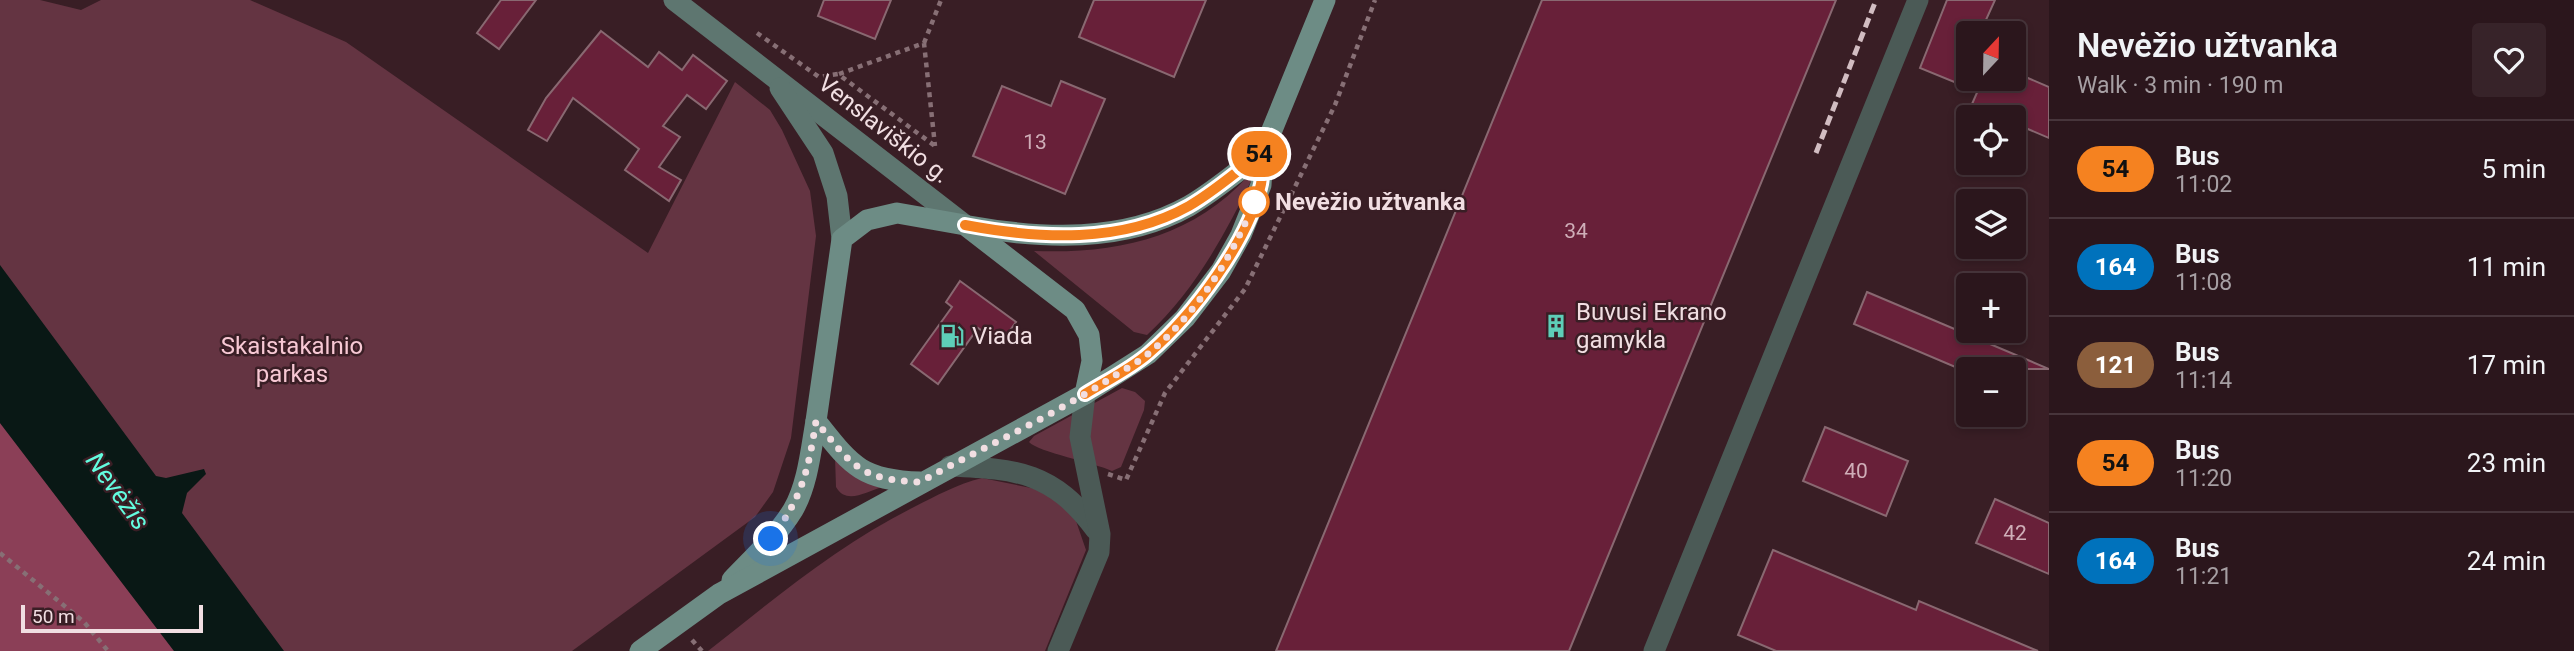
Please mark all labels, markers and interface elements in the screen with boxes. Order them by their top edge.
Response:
north arrow [1956,21,2026,91]
map controls [1956,21,2026,427]
button: heart [2472,23,2546,97]
text: Nevėžio užtvanka [2077,26,2338,65]
street label: Venslaviškio g. [813,69,955,189]
text: Walk · 3 min · 190 m [2077,72,2283,99]
button: locate [1956,105,2026,175]
house number: 13 [1023,130,1047,154]
line badge: 54 [1228,131,1290,177]
text: 54 [1245,140,1273,168]
text: Bus [2175,141,2220,171]
text: 5 min [2481,154,2546,184]
text: 54 [2102,155,2129,183]
text: 11:02 [2175,171,2232,198]
marker: Nevėžio užtvanka [1239,187,1269,217]
place label: Nevėžio užtvanka [1275,188,1466,216]
button: layers [1956,189,2026,259]
house number: 34 [1564,219,1588,243]
text: Bus [2175,239,2220,269]
text: 11 min [2467,252,2546,282]
text: 164 [2095,253,2136,281]
text: 11:08 [2175,269,2232,296]
button: + [1956,273,2026,343]
place label: Buvusi Ekrano gamykla [1576,298,1727,354]
building icon: Buvusi Ekrano gamykla [1542,312,1570,340]
fuel station icon: Viada [938,322,966,350]
place label: Viada [972,322,1033,350]
park label: Skaistakalnio parkas [221,332,363,388]
text: Bus [2175,337,2220,367]
text: 17 min [2467,350,2546,380]
text: 121 [2095,351,2136,379]
button: − [1956,357,2026,427]
text: 11:14 [2175,367,2232,394]
text: Bus [2175,435,2220,465]
water label: Nevėžis [80,446,156,536]
text: 23 min [2467,448,2546,478]
text: 54 [2102,449,2129,477]
house number: 40 [1844,459,1868,483]
text: 11:20 [2175,465,2232,492]
your location [753,521,788,556]
house number: 42 [2003,521,2027,545]
text: Bus [2175,533,2220,563]
text: 24 min [2467,546,2546,576]
text: 164 [2095,547,2136,575]
text: 11:21 [2175,563,2232,590]
scale bar [21,602,203,634]
text: 50 m [32,605,75,628]

